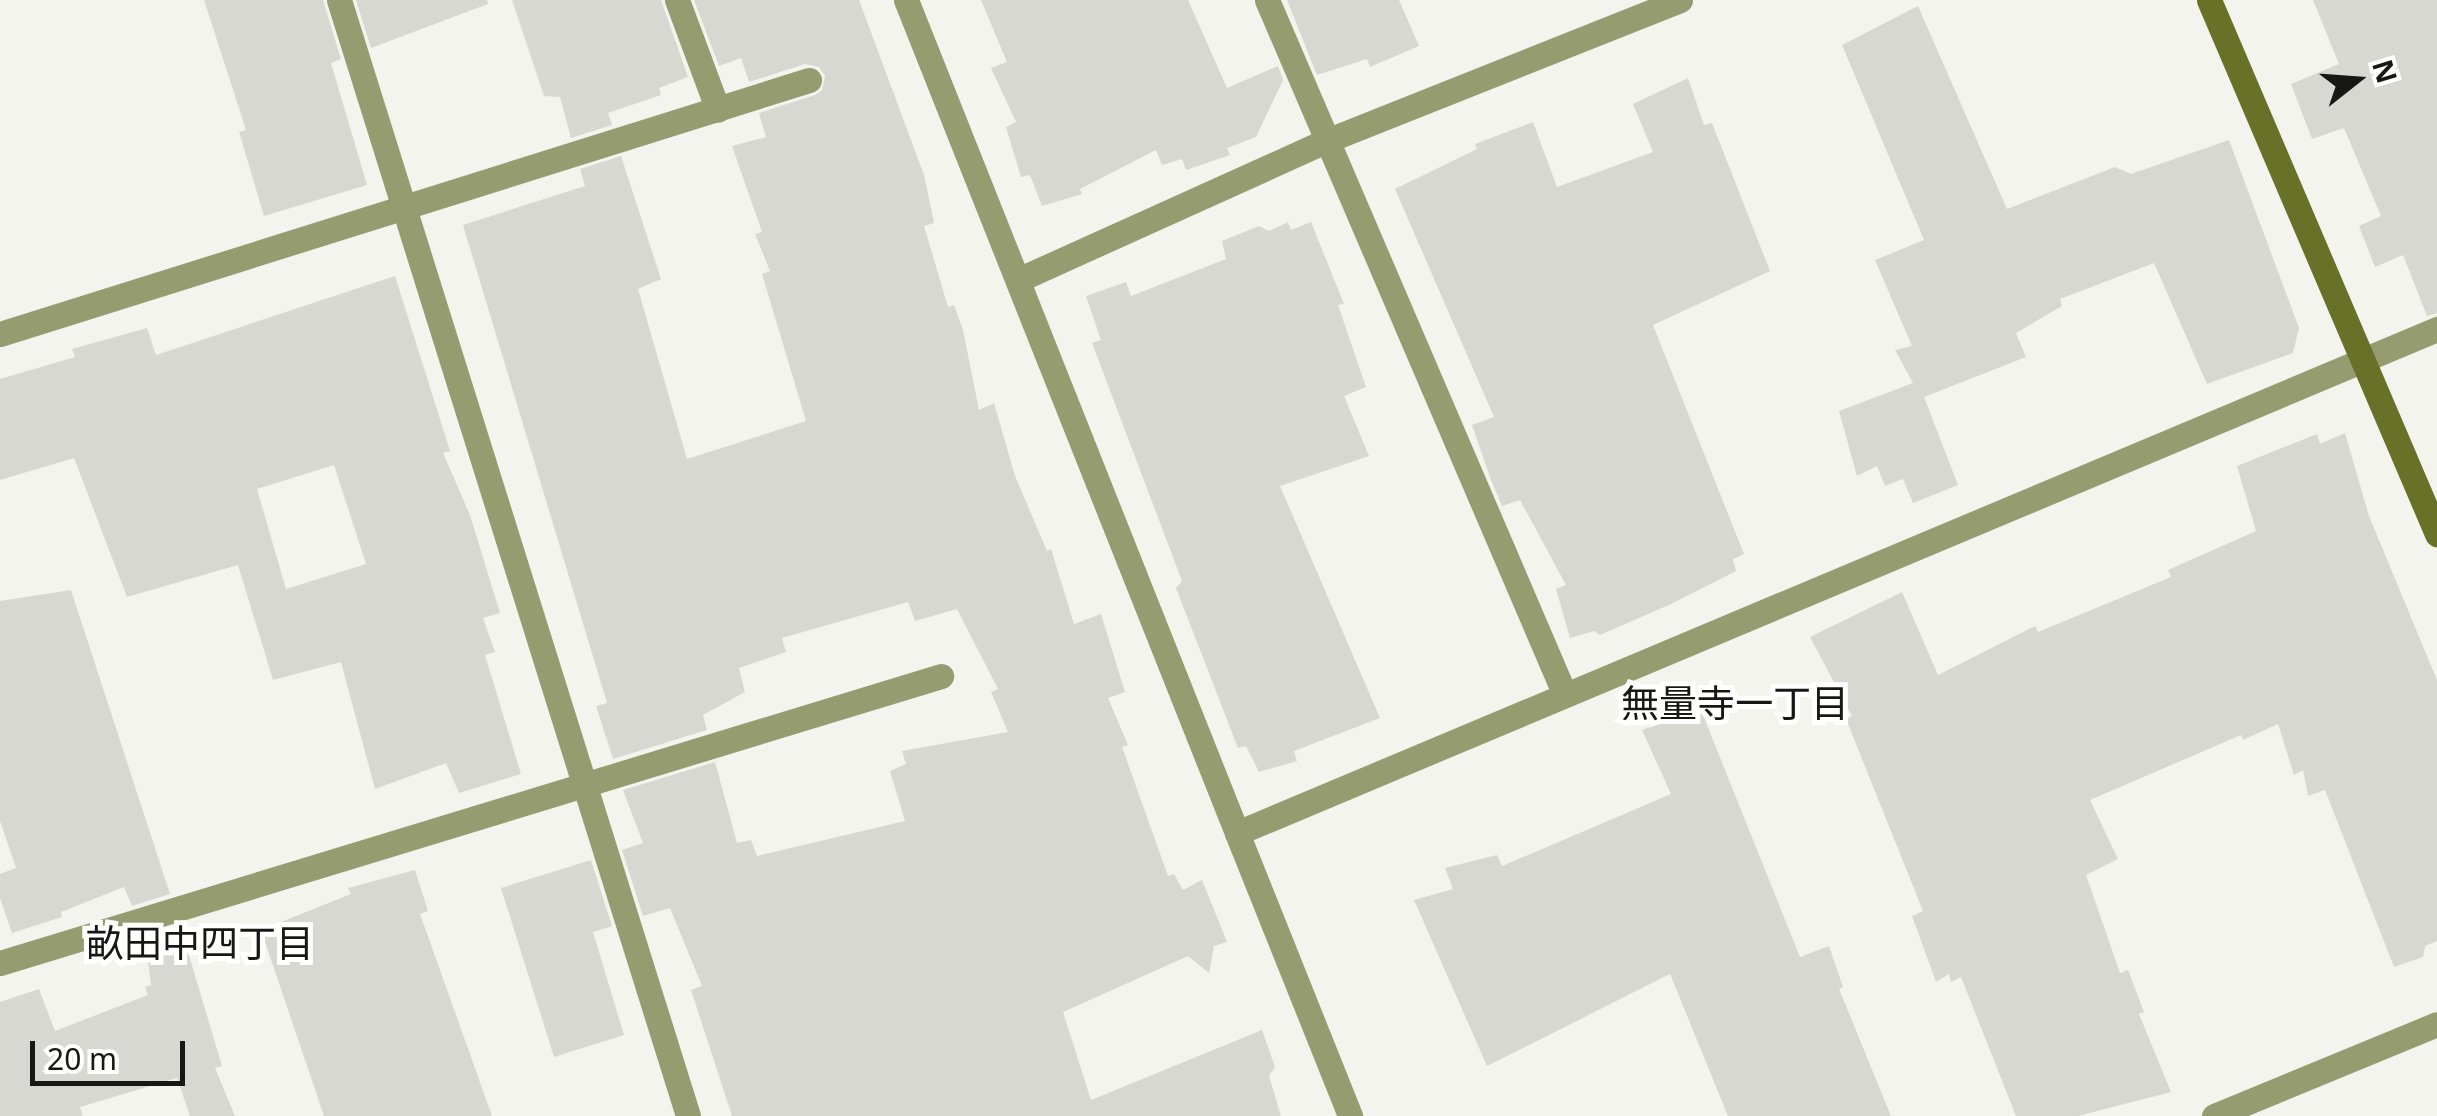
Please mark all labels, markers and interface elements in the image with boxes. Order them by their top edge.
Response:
north arrow [2307,30,2407,130]
text: N [2364,55,2407,88]
district label: 無量寺一丁目 [1621,680,1849,726]
district label: 畝田中四丁目 [86,920,314,966]
scale bar [35,1021,190,1083]
text: 20 m [47,1038,117,1079]

